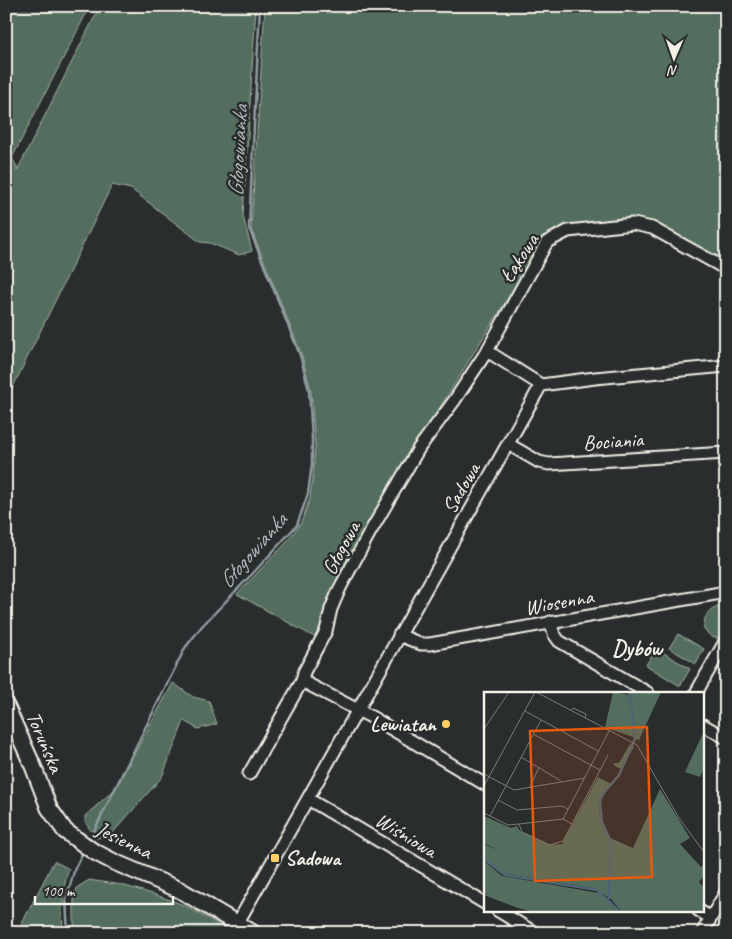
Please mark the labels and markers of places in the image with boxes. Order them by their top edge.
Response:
place label: Lewiatan [370,711,437,737]
marker: Lewiatan [440,718,452,730]
place label: Sadowa [285,845,342,871]
marker: Sadowa [269,852,281,864]

